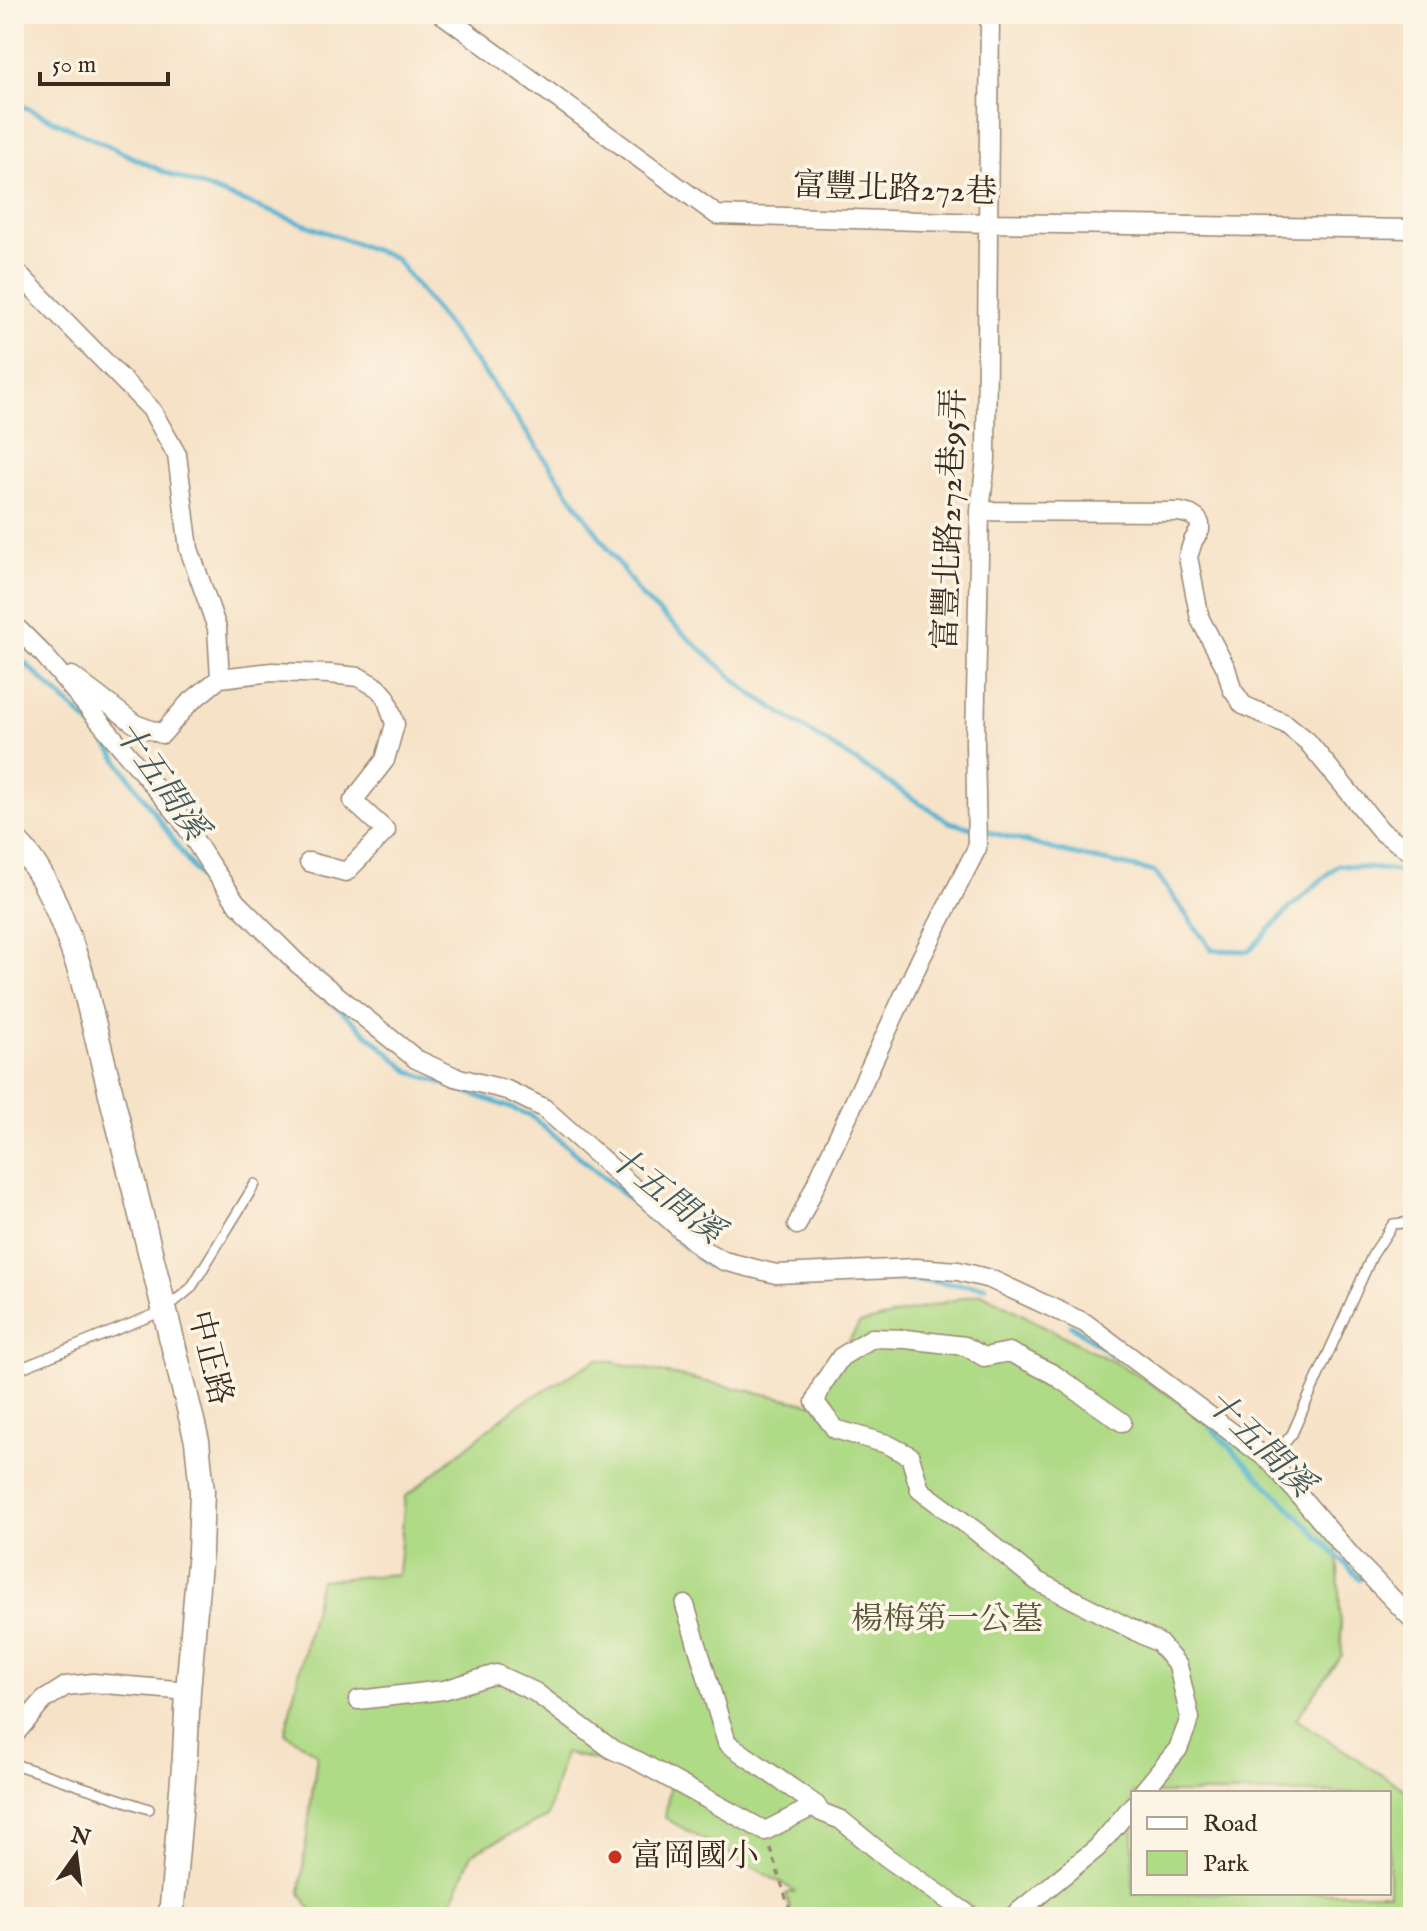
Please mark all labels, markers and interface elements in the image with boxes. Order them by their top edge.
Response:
scale bar [40,36,168,86]
text: 50 m [52,50,96,81]
street label: 富豐北路272巷 [792,166,998,214]
street label: 富豐北路272巷95弄 [926,387,976,651]
water label: 十五間溪 [103,713,219,852]
water label: 十五間溪 [598,1136,735,1256]
street label: 中正路 [177,1306,241,1410]
water label: 十五間溪 [1195,1381,1326,1509]
park label: 楊梅第一公墓 [851,1600,1043,1641]
legend [1131,1791,1391,1895]
text: Road [1203,1809,1257,1840]
north arrow [36,1815,116,1895]
text: N [67,1821,93,1853]
place label: 富岡國小 [631,1837,759,1878]
marker: 富岡國小 [606,1848,624,1866]
text: Park [1203,1849,1249,1880]

